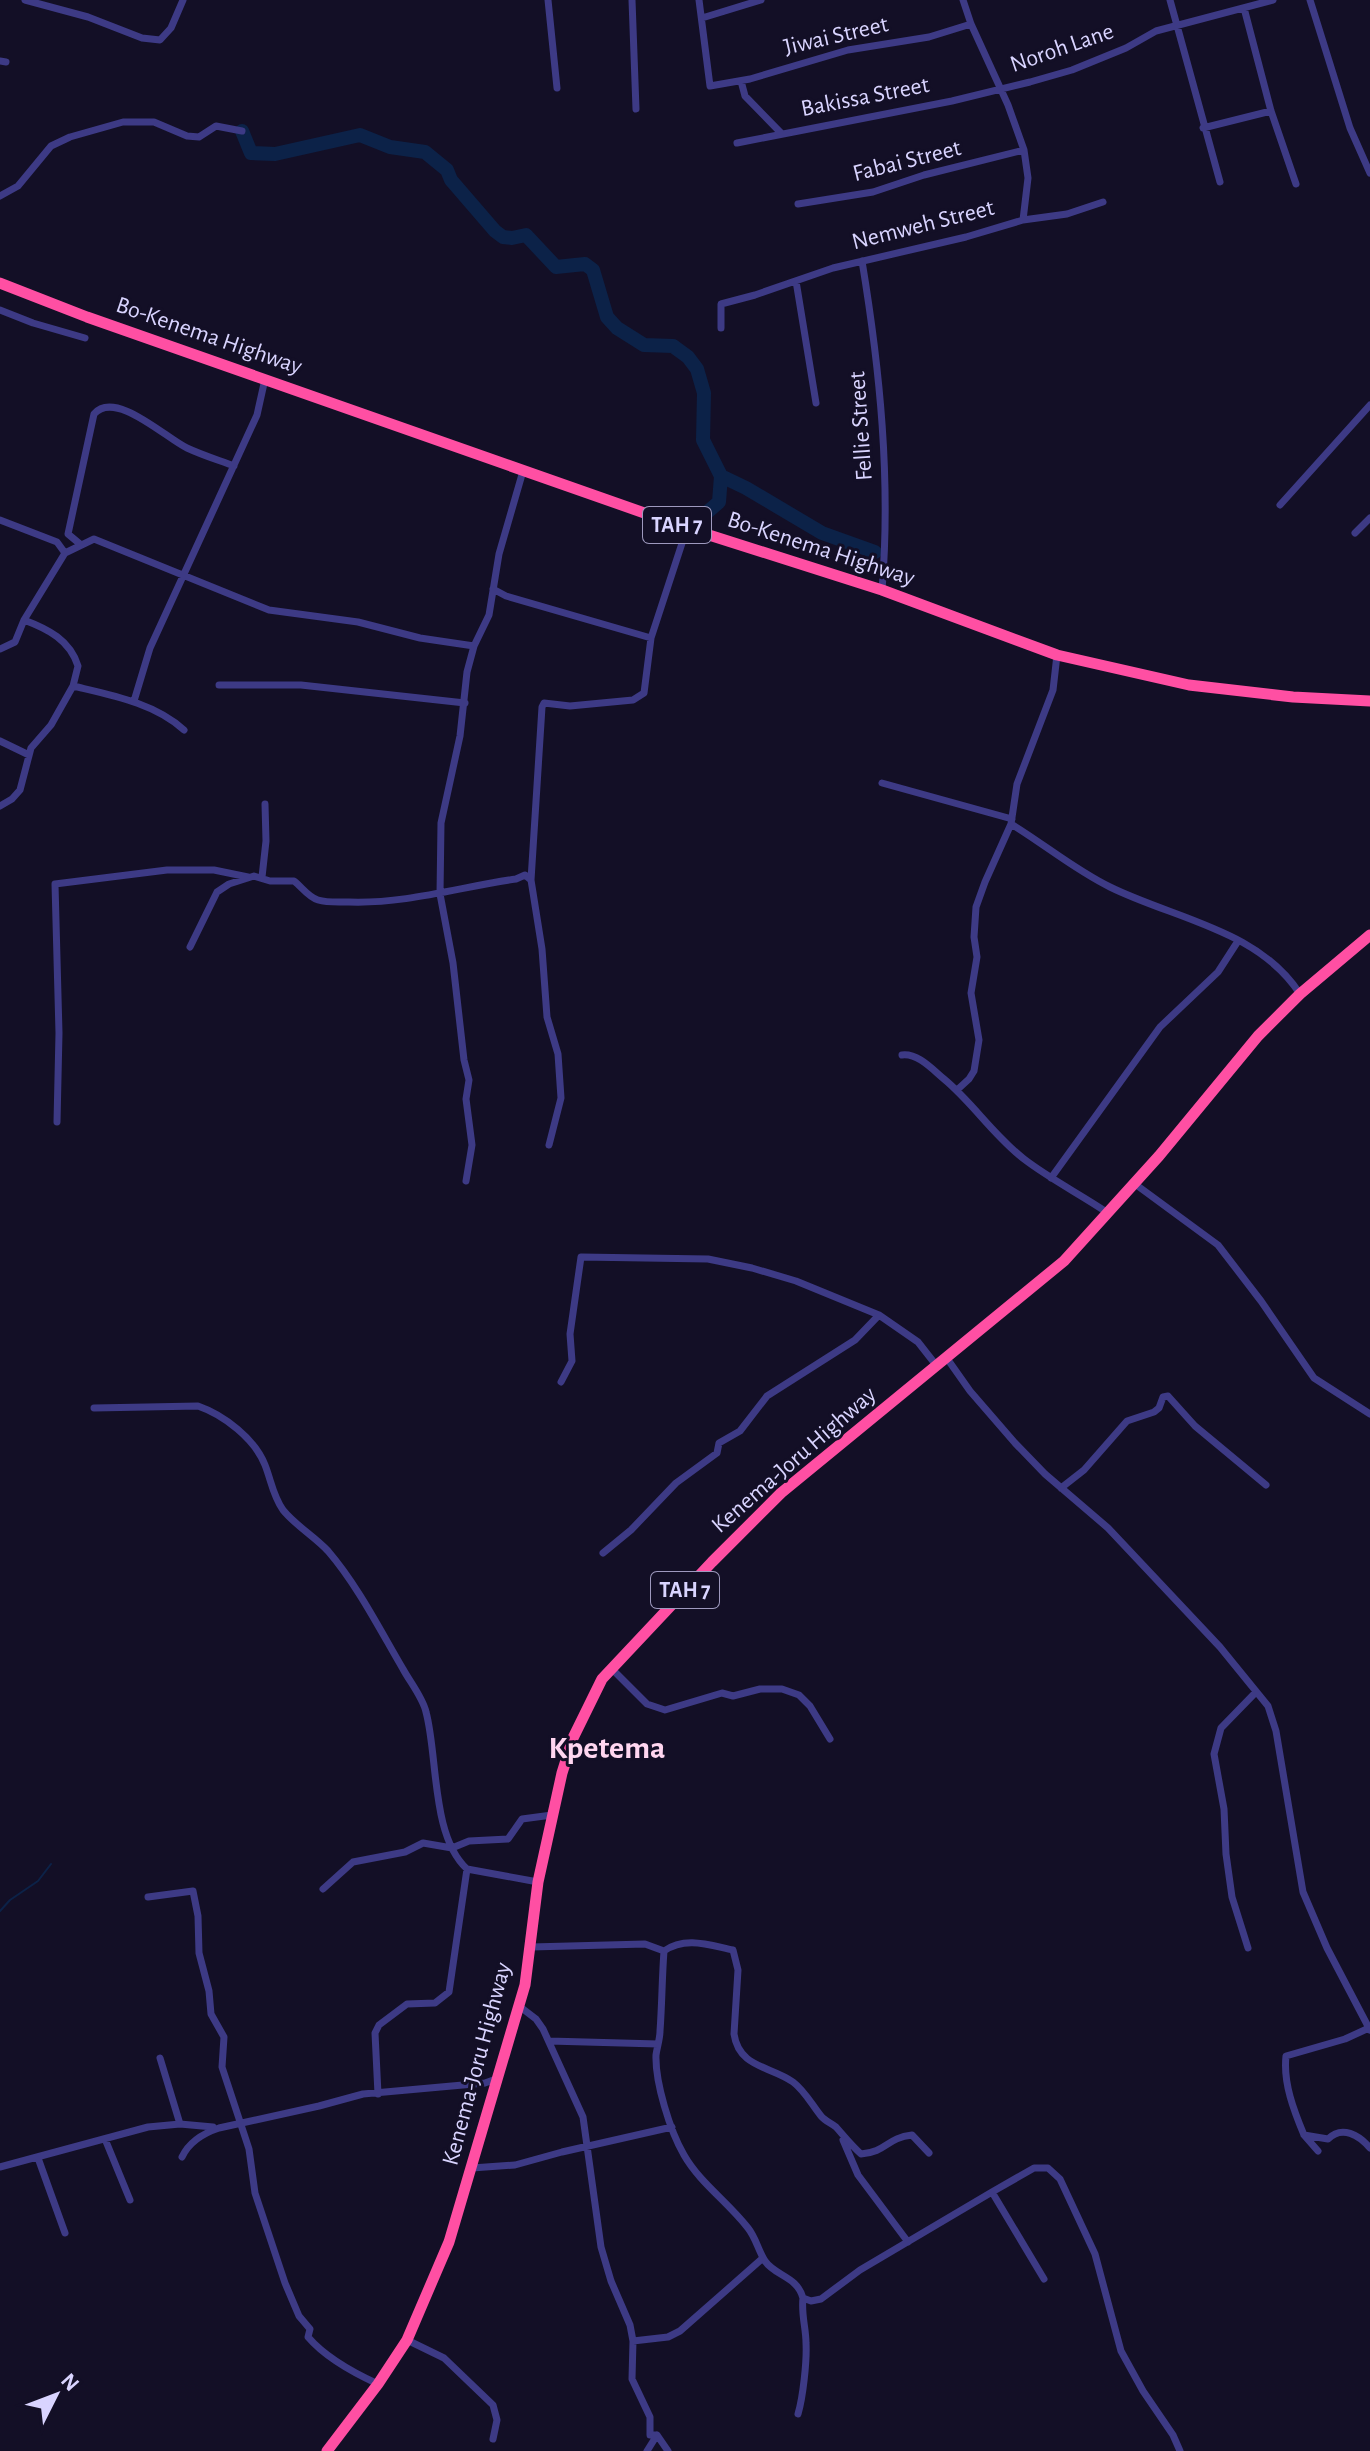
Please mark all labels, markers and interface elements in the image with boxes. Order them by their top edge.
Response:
street label: Jiwai Street [781,12,891,60]
street label: Noroh Lane [1007,19,1117,77]
street label: Bakissa Street [799,73,931,121]
street label: Fabai Street [850,136,964,186]
street label: Nemweh Street [849,196,997,254]
street label: Bo-Kenema Highway [113,293,305,379]
street label: Fellie Street [845,370,877,482]
road number: TAH 7 [643,507,711,543]
street label: Bo-Kenema Highway [724,507,918,591]
street label: Kenema-Joru Highway [707,1382,881,1538]
road number: TAH 7 [651,1572,719,1608]
district label: Kpetema [549,1732,665,1764]
street label: Kenema-Joru Highway [438,1960,516,2168]
north arrow [16,2355,96,2435]
text: N [57,2369,83,2395]

